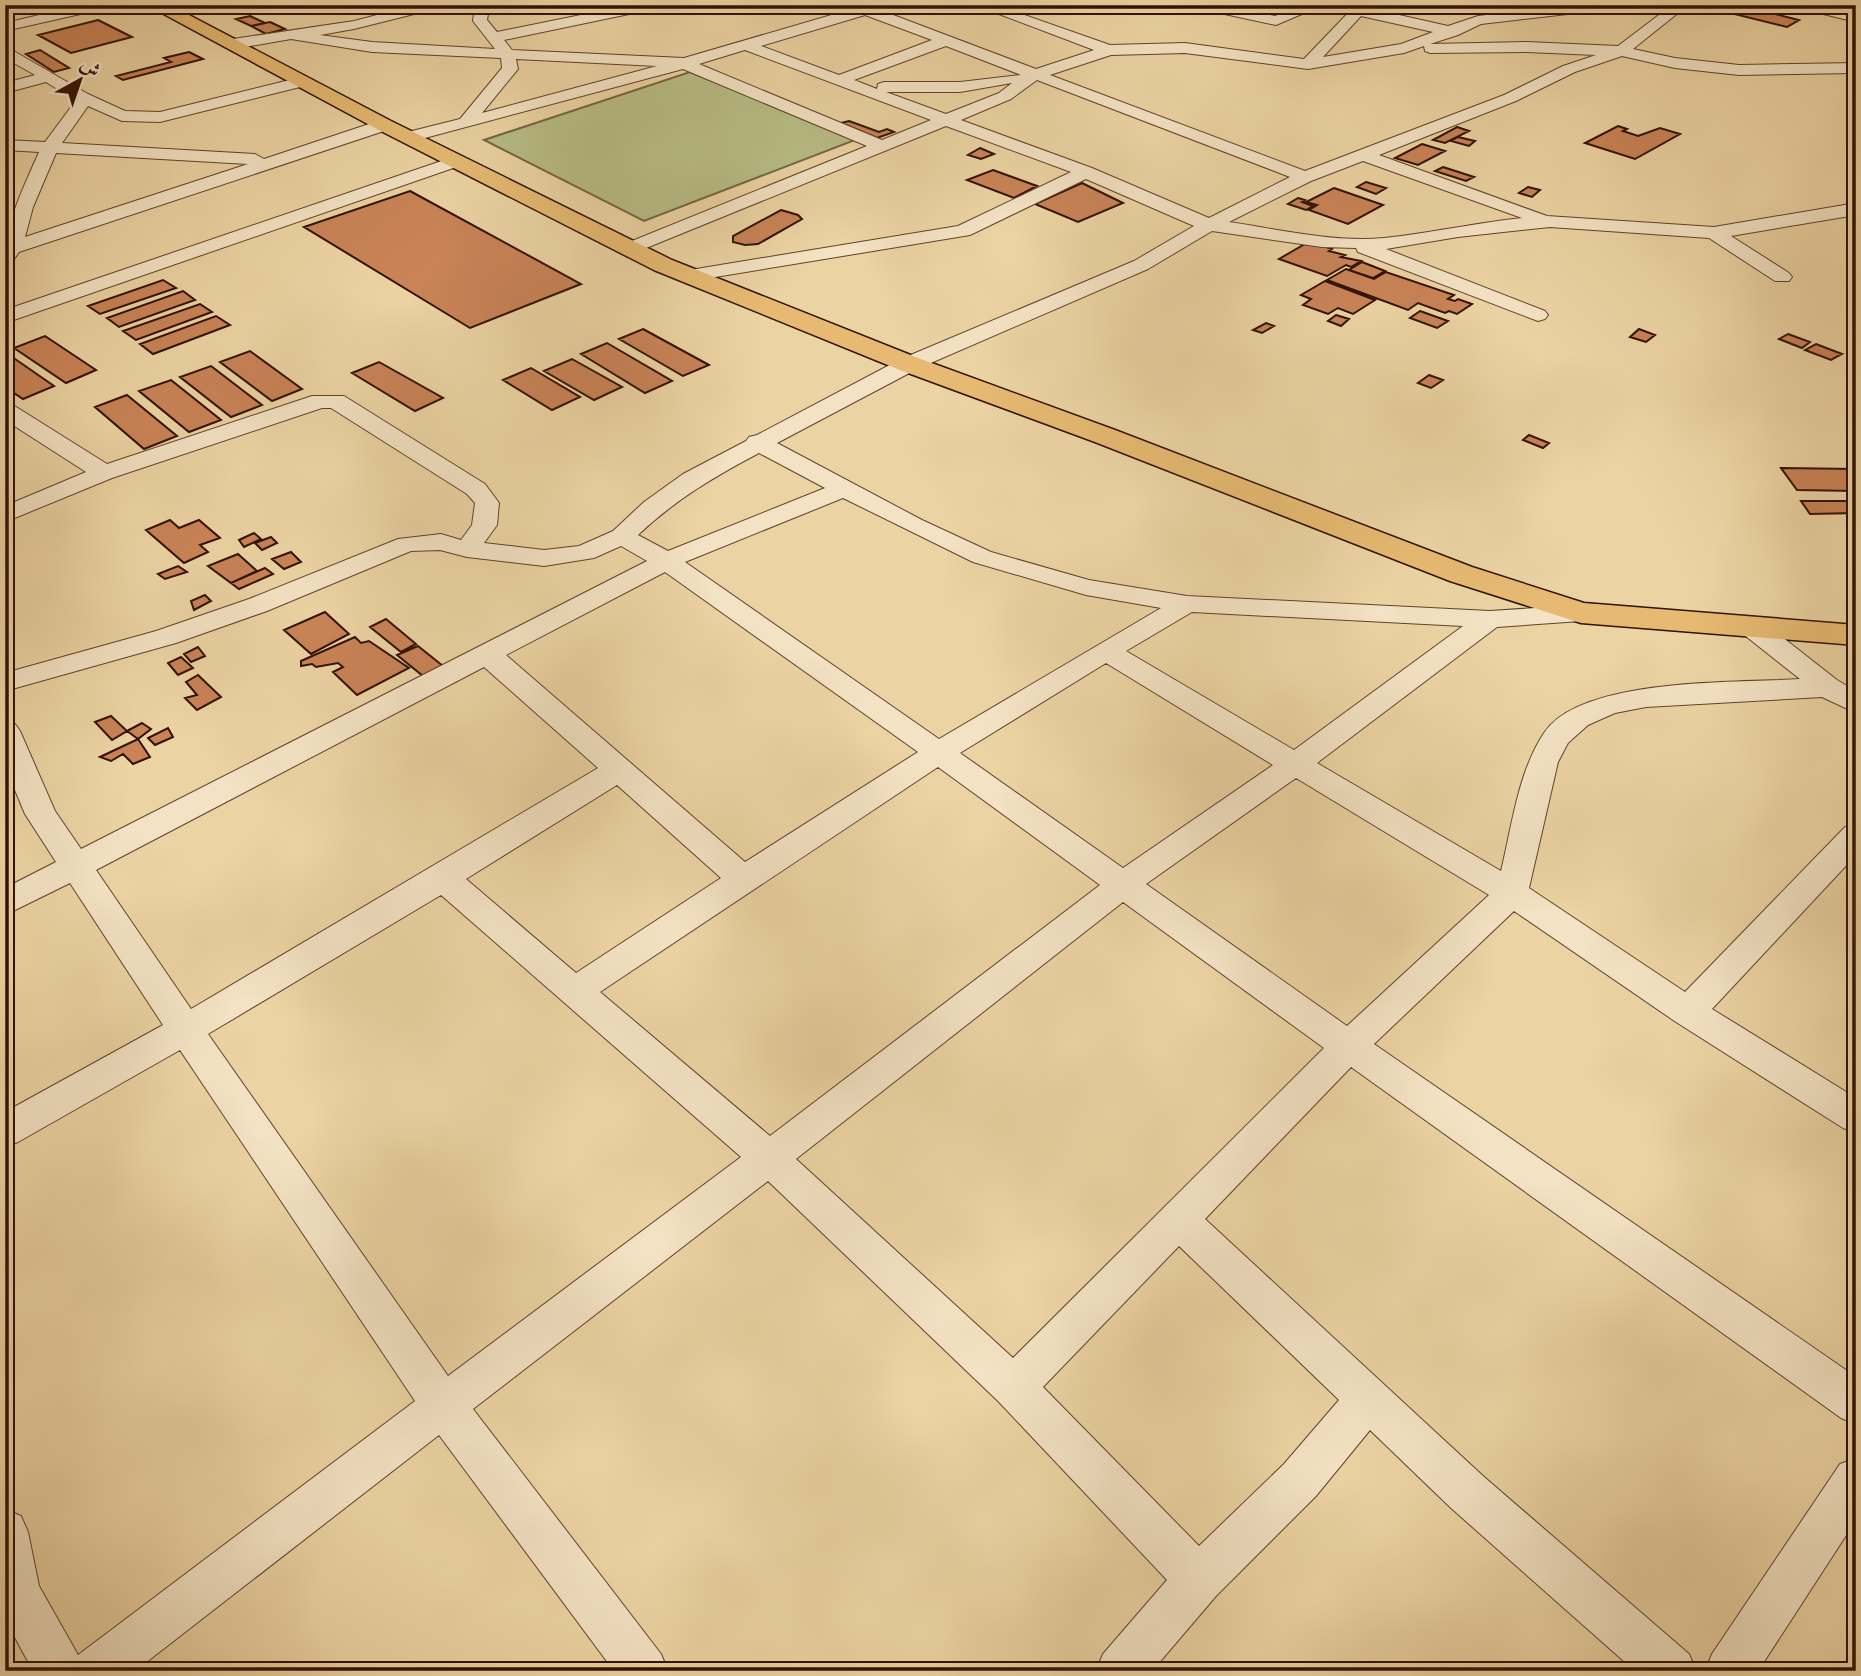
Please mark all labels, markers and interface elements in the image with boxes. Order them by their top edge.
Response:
north arrow [46,46,116,116]
text: ش [75,53,105,84]

